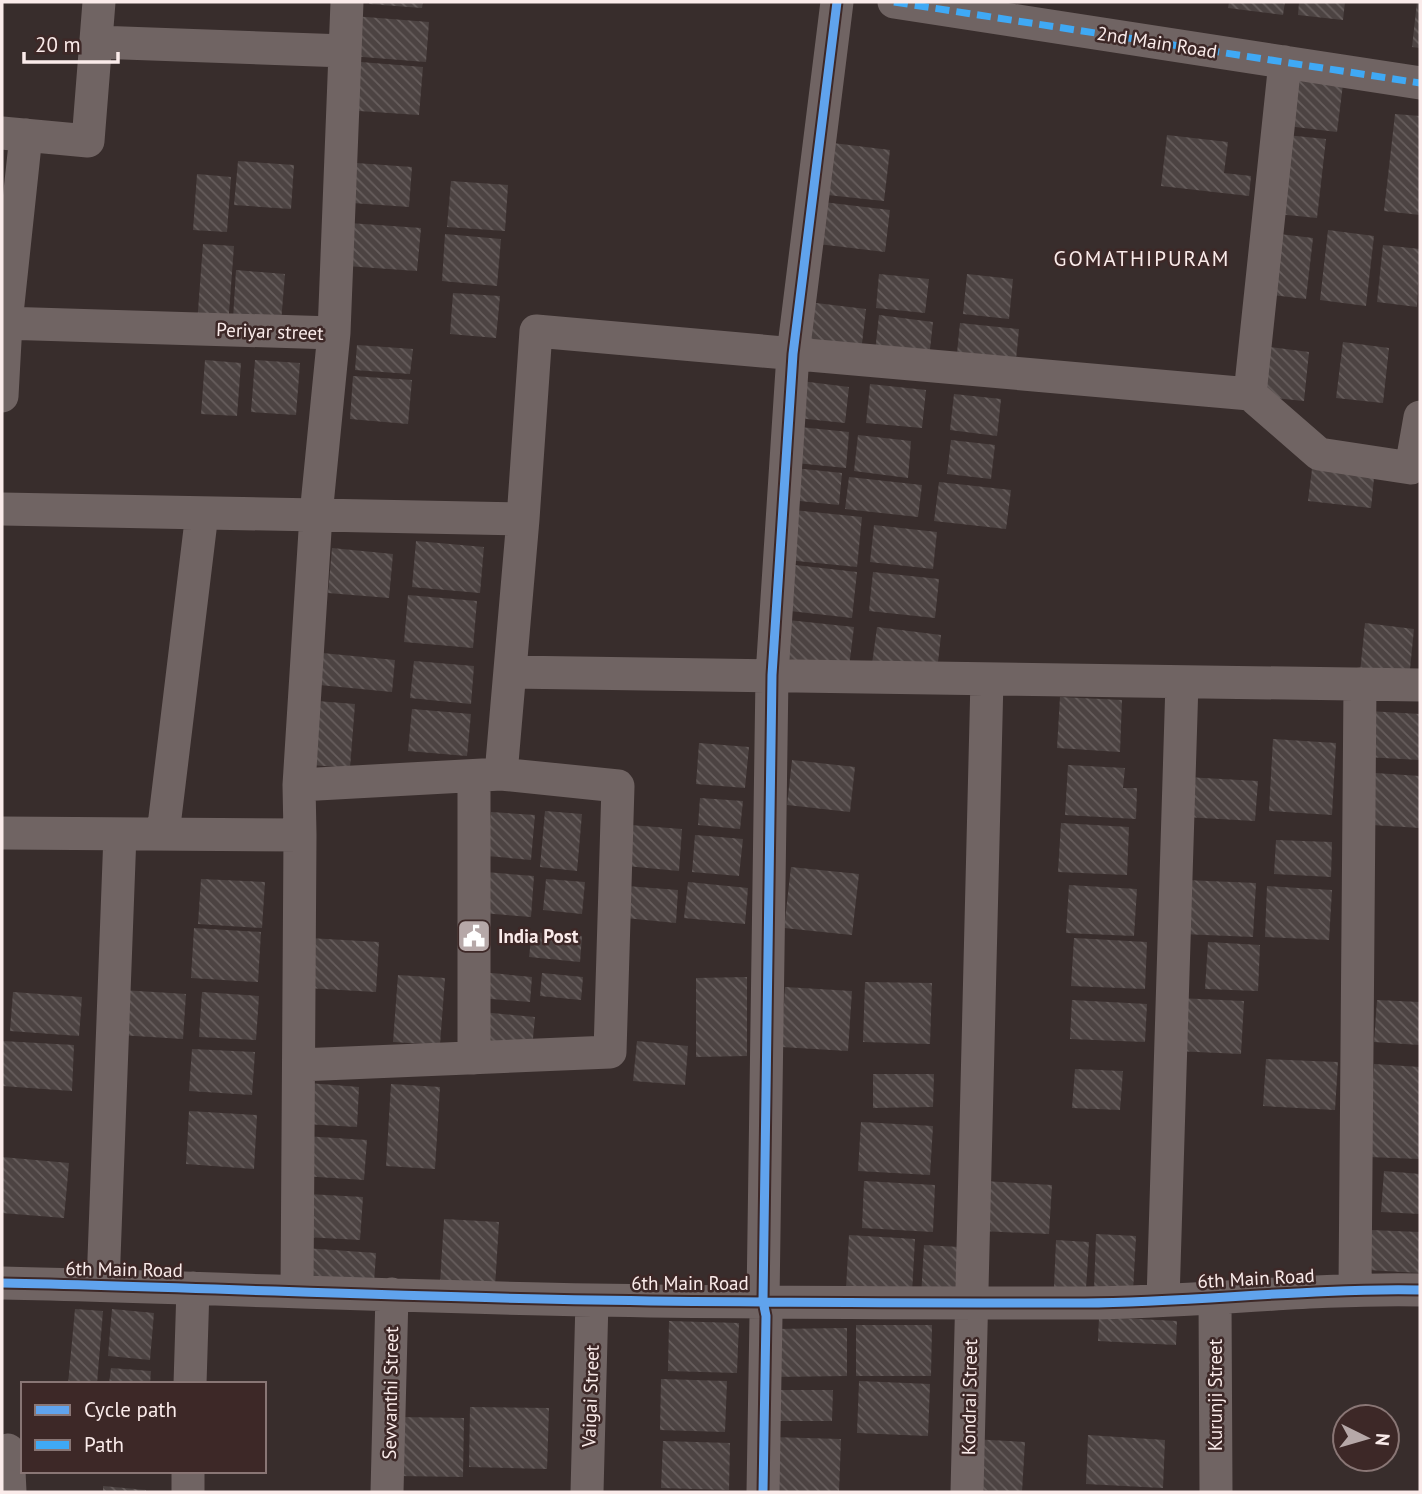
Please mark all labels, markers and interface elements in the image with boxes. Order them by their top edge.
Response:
scale bar [24,21,119,65]
street label: 2nd Main Road [1095,21,1219,63]
text: 20 m [35,31,81,58]
district label: GOMATHIPURAM [1054,245,1230,272]
street label: Periyar street [216,317,325,345]
public building icon: India Post [455,917,493,955]
place label: India Post [498,924,579,948]
street label: 6th Main Road [65,1256,183,1282]
street label: 6th Main Road [1197,1263,1315,1293]
street label: 6th Main Road [631,1271,749,1295]
street label: Sevvanthi Street [377,1326,403,1460]
street label: Kondrai Street [956,1338,982,1455]
street label: Kurunji Street [1203,1338,1227,1451]
street label: Vaigai Street [576,1344,604,1449]
legend [21,1382,266,1473]
text: Cycle path [84,1396,177,1423]
north arrow [1331,1403,1401,1473]
text: Path [84,1431,124,1458]
text: N [1370,1432,1395,1447]

